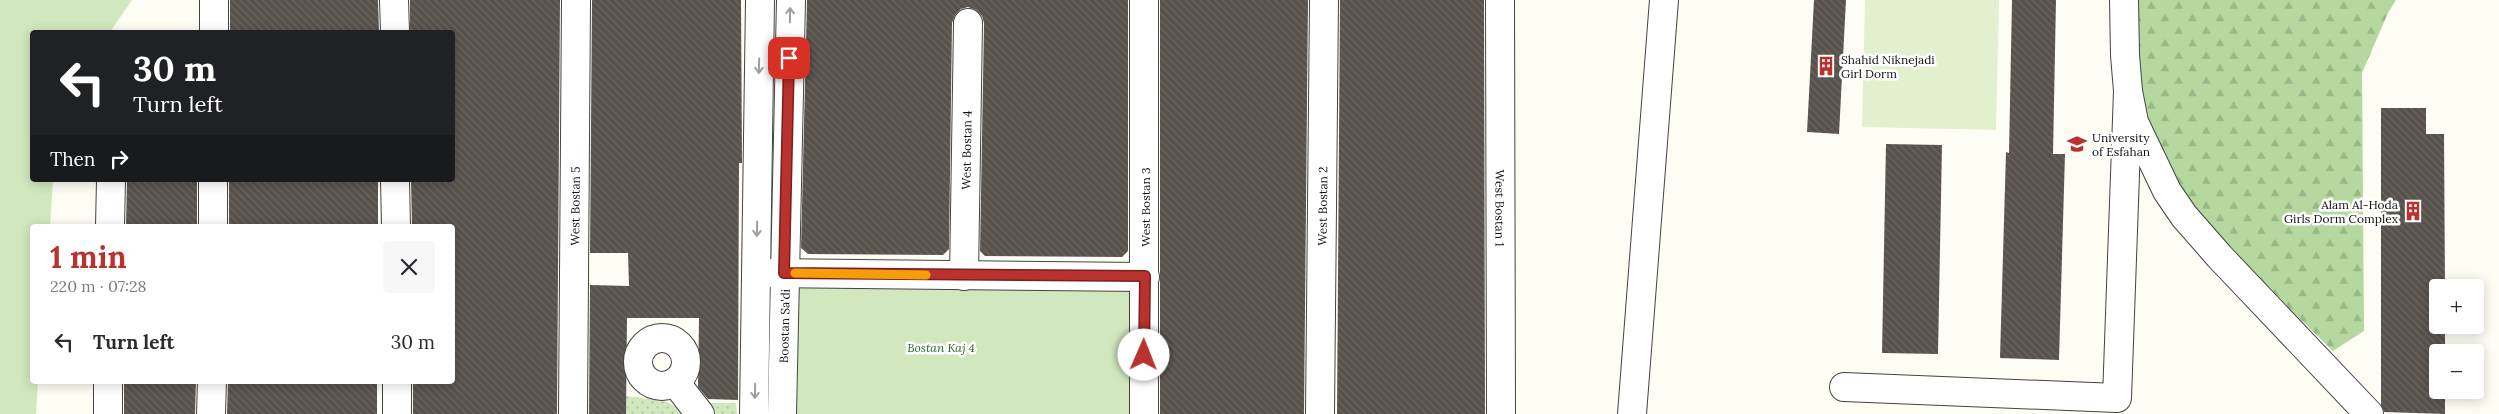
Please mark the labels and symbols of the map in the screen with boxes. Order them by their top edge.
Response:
one-way arrow [786,8,795,24]
pin [768,37,810,79]
place label: Shahid Niknejadi Girl Dorm [1841,52,1935,81]
building icon: Shahid Niknejadi Girl Dorm [1815,55,1837,77]
one-way arrow [754,58,764,74]
street label: West Bostan 4 [958,110,974,190]
place label: University of Esfahan [2092,130,2150,159]
school or university icon: University of Esfahan [2066,133,2088,155]
street label: West Bostan 5 [567,166,582,246]
street label: West Bostan 2 [1314,166,1330,246]
street label: West Bostan 3 [1138,167,1153,247]
street label: West Bostan 1 [1493,169,1508,247]
place label: Alam Al-Hoda Girls Dorm Complex [2284,197,2399,226]
building icon: Alam Al-Hoda Girls Dorm Complex [2402,200,2424,222]
one-way arrow [752,220,762,236]
street label: Boostan Sa'di [776,289,792,363]
position arrow [1117,328,1169,380]
park label: Bostan Kaj 4 [907,340,975,355]
one-way arrow [750,382,760,399]

